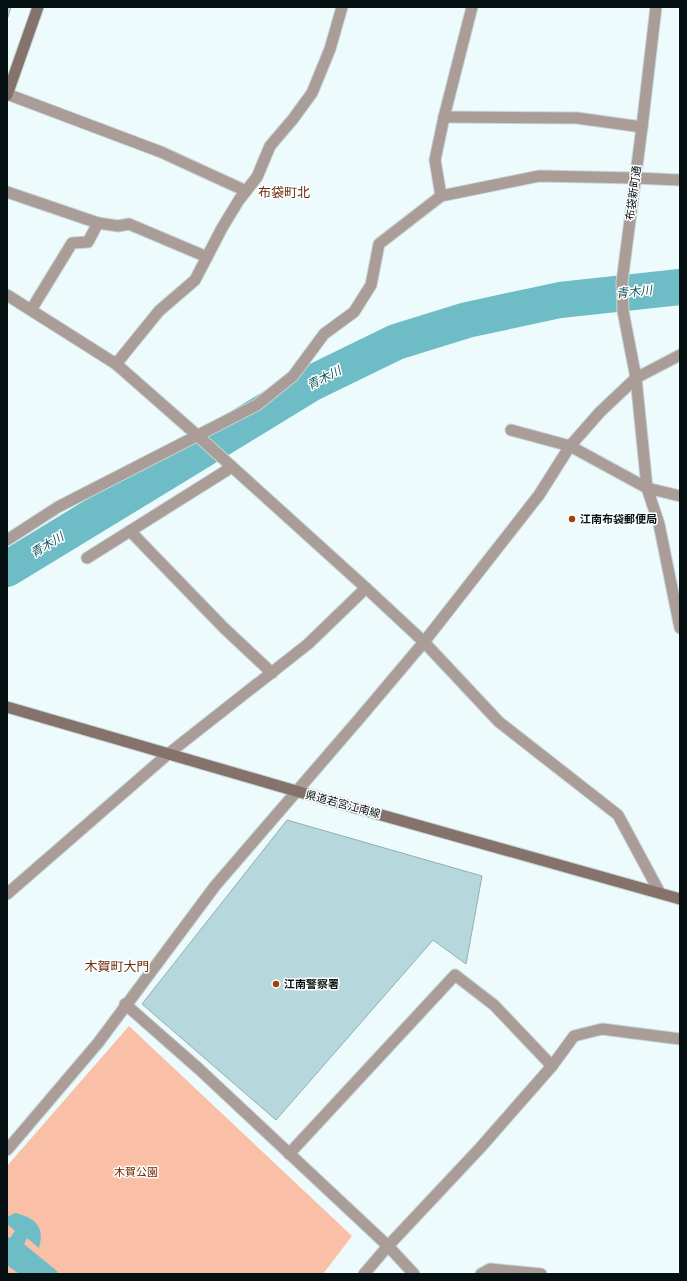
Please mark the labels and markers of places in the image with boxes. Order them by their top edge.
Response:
place label: 江南布袋郵便局 [580,513,657,526]
marker: 江南布袋郵便局 [567,514,577,524]
place label: 江南警察署 [284,978,339,991]
marker: 江南警察署 [271,979,281,989]

